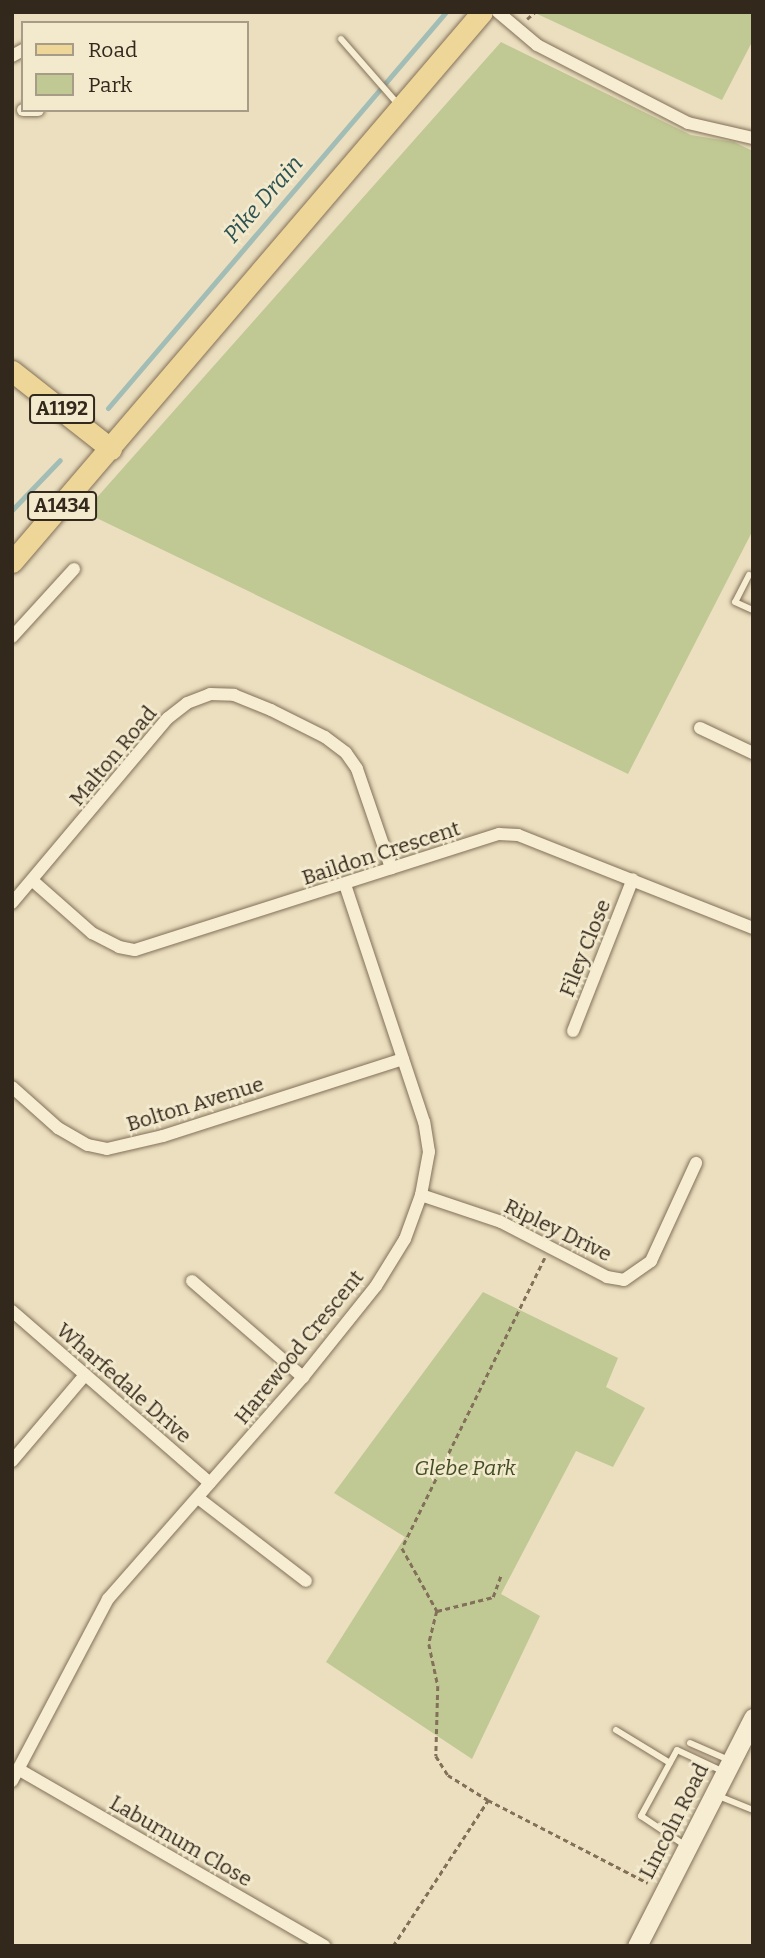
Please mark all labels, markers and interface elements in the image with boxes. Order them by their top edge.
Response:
legend [21,21,248,112]
text: Road [88,37,137,63]
text: Park [88,72,132,98]
water label: Pike Drain [218,150,308,248]
road number: A1192 [29,394,95,424]
road number: A1434 [27,491,97,522]
street label: Malton Road [64,701,162,811]
street label: Baildon Crescent [299,816,463,890]
street label: Filey Close [554,896,616,1000]
street label: Bolton Avenue [123,1071,267,1137]
street label: Ripley Drive [500,1193,616,1267]
street label: Harewood Crescent [229,1265,369,1429]
street label: Wharfedale Drive [51,1318,197,1448]
park label: Glebe Park [414,1455,516,1481]
street label: Lincoln Road [634,1759,714,1883]
street label: Laburnum Close [105,1790,257,1892]

